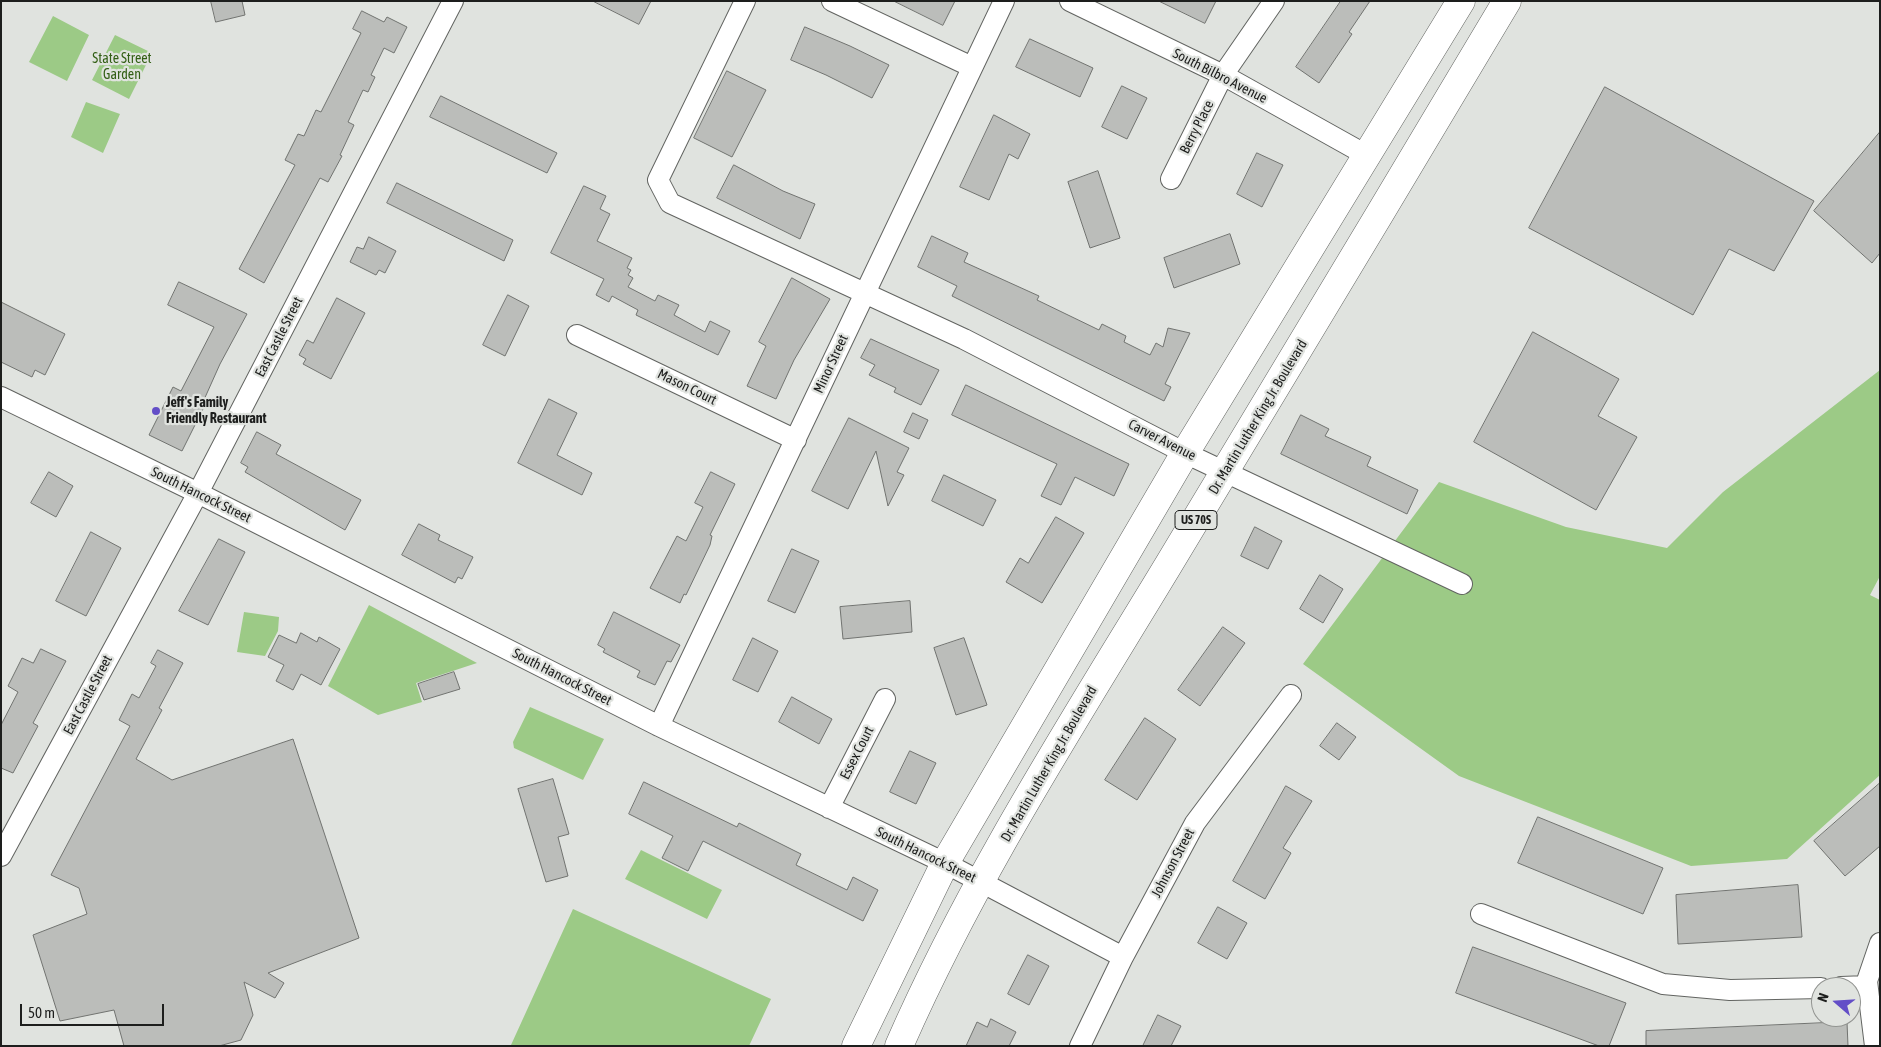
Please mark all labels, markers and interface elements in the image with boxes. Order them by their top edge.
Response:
street label: South Bilbro Avenue [1170,45,1270,107]
park label: State Street Garden [92,51,152,84]
street label: Berry Place [1176,98,1218,156]
street label: East Castle Street [252,294,306,380]
street label: Minor Street [810,332,852,396]
street label: Dr. Martin Luther King Jr. Boulevard [1205,337,1311,497]
street label: Mason Court [655,365,719,409]
place label: Jeff's Family Friendly Restaurant [166,395,267,428]
marker: Jeff's Family Friendly Restaurant [150,405,162,417]
street label: Carver Avenue [1125,416,1199,464]
street label: South Hancock Street [148,464,254,526]
road number: US 70S [1175,510,1217,530]
street label: South Hancock Street [510,645,614,709]
street label: East Castle Street [60,652,116,738]
street label: Dr. Martin Luther King Jr. Boulevard [997,683,1101,845]
street label: Essex Court [837,724,877,782]
street label: South Hancock Street [873,824,979,886]
street label: Johnson Street [1148,826,1198,900]
north arrow [1811,977,1861,1027]
text: N [1814,991,1832,1004]
scale bar [22,994,166,1026]
text: 50 m [28,1004,55,1021]

